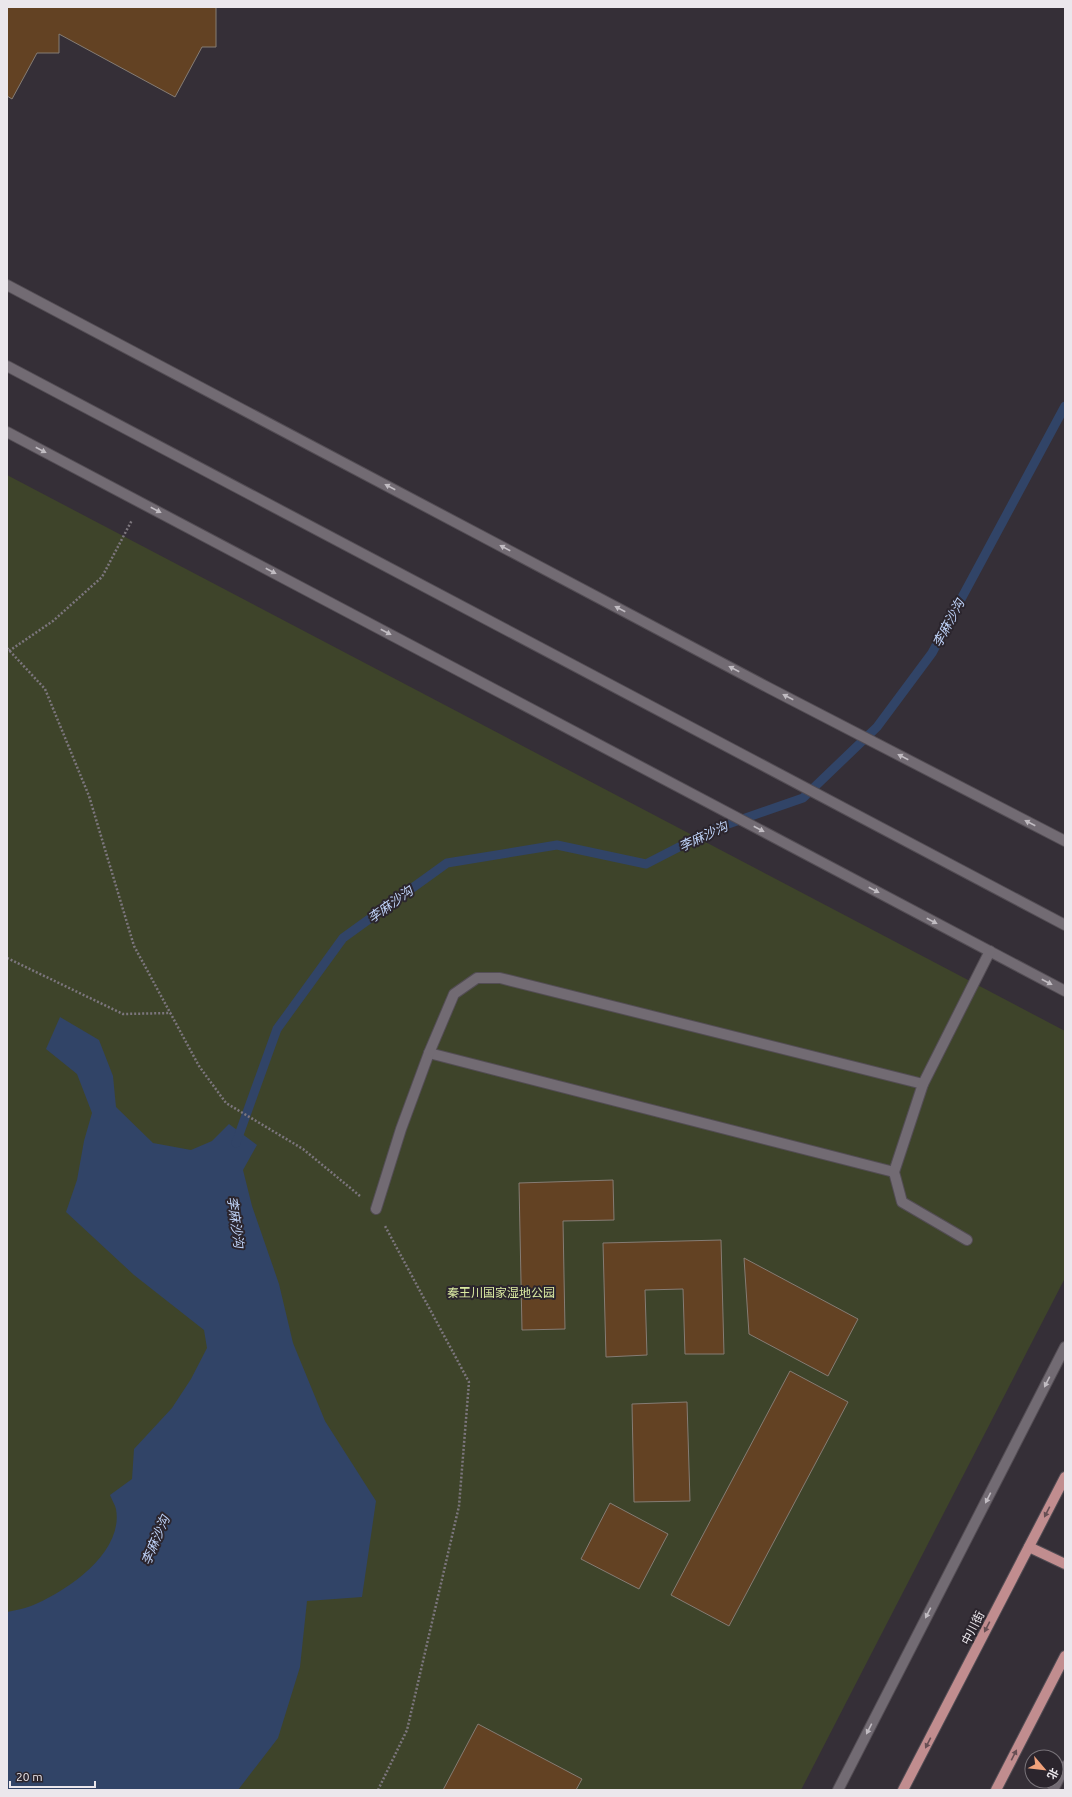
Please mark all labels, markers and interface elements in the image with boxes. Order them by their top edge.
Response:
one-way arrow [36,446,47,453]
one-way arrow [384,484,395,490]
one-way arrow [151,507,162,514]
one-way arrow [499,545,510,551]
one-way arrow [266,568,277,574]
water label: 李麻沙沟 [930,595,967,649]
one-way arrow [614,605,625,612]
one-way arrow [381,629,392,635]
one-way arrow [729,666,740,673]
one-way arrow [782,694,793,700]
one-way arrow [897,754,909,760]
water label: 李麻沙沟 [676,818,731,853]
one-way arrow [1025,820,1036,826]
one-way arrow [753,825,765,832]
water label: 李麻沙沟 [365,882,417,925]
one-way arrow [868,886,880,893]
one-way arrow [926,918,938,924]
one-way arrow [1041,979,1053,985]
water label: 李麻沙沟 [225,1195,247,1251]
park label: 秦王川国家湿地公园 [447,1286,555,1299]
one-way arrow [1044,1376,1050,1388]
one-way arrow [985,1492,991,1503]
one-way arrow [1044,1506,1050,1518]
water label: 李麻沙沟 [138,1511,172,1567]
one-way arrow [925,1608,932,1619]
street label: 中川街 [959,1609,987,1647]
one-way arrow [984,1621,991,1633]
one-way arrow [866,1723,872,1735]
one-way arrow [924,1737,931,1749]
north arrow [1024,1749,1064,1789]
one-way arrow [1011,1750,1017,1761]
scale bar [10,1763,95,1789]
text: 北 [1045,1766,1061,1781]
text: 20 m [16,1770,43,1783]

